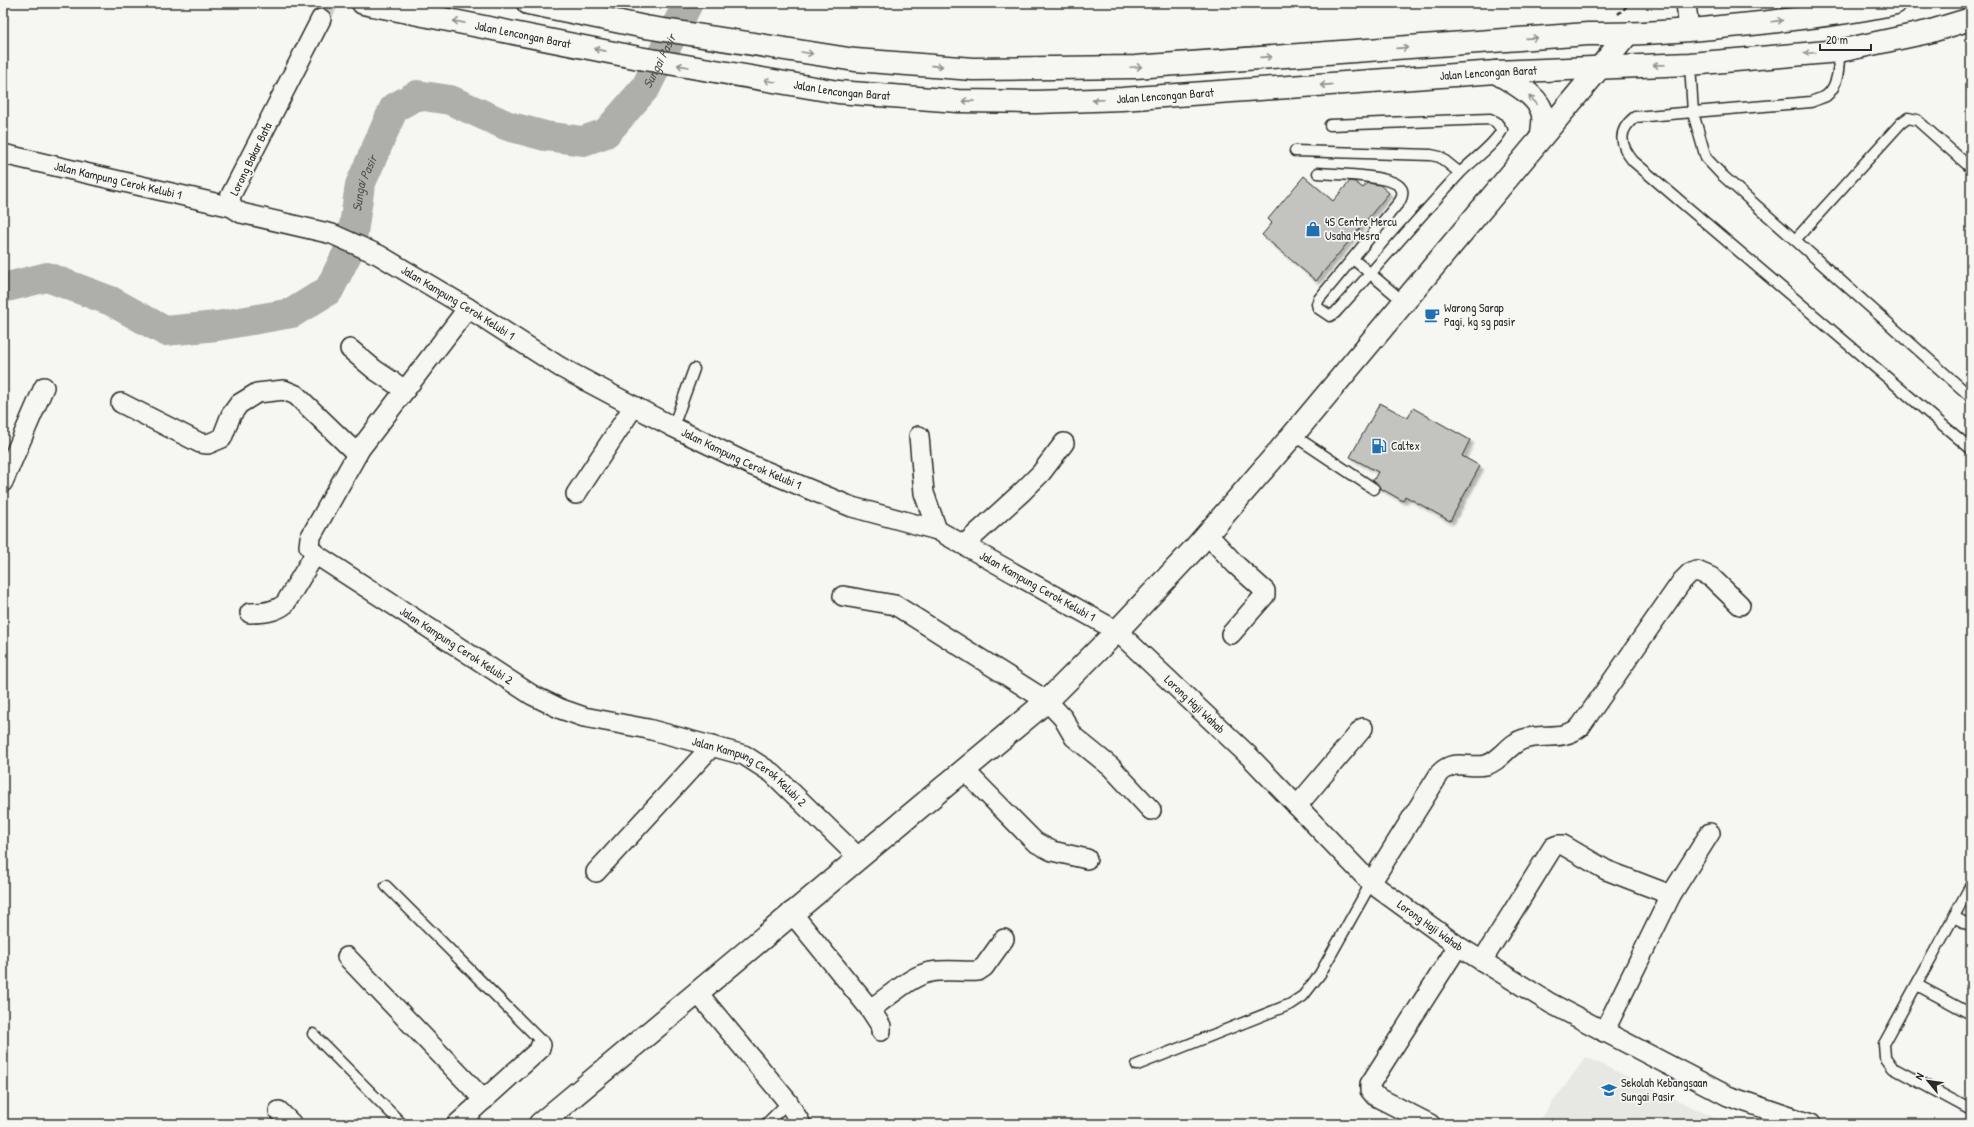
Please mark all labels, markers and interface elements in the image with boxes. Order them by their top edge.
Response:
street label: Jalan Lencongan Barat [473,17,573,52]
one-way arrow [1770,17,1783,25]
one-way arrow [453,18,466,26]
scale bar [1820,26,1871,52]
water label: Sungai Pasir [638,29,681,91]
text: 20 m [1826,31,1848,48]
one-way arrow [1525,35,1538,42]
one-way arrow [1395,44,1408,51]
one-way arrow [594,46,607,54]
one-way arrow [800,49,813,57]
one-way arrow [1804,50,1817,57]
one-way arrow [1259,54,1272,61]
street label: Jalan Lencongan Barat [1439,61,1538,84]
one-way arrow [1653,61,1666,69]
one-way arrow [677,62,690,70]
one-way arrow [930,63,943,70]
one-way arrow [1129,63,1142,70]
street label: Jalan Lencongan Barat [792,76,892,104]
one-way arrow [764,77,777,85]
one-way arrow [1320,81,1333,89]
street label: Jalan Lencongan Barat [1116,83,1215,107]
one-way arrow [1528,95,1538,105]
one-way arrow [1092,96,1105,103]
one-way arrow [962,97,975,105]
street label: Lorong Bakar Bata [225,119,276,198]
water label: Sungai Pasir [347,150,382,212]
street label: Jalan Kampung Cerok Kelubi 1 [53,157,184,203]
place label: 4S Centre Mercu Usaha Mesra [1325,213,1397,244]
shop icon: 4S Centre Mercu Usaha Mesra [1304,220,1322,238]
street label: Jalan Kampung Cerok Kelubi 1 [398,261,518,344]
place label: Warong Sarap Pagi, kg sg pasir [1444,299,1516,330]
cafe icon: Warong Sarap Pagi, kg sg pasir [1423,306,1441,324]
street label: Jalan Kampung Cerok Kelubi 1 [679,423,804,493]
fuel station icon: Caltex [1370,437,1388,455]
place label: Caltex [1391,437,1420,454]
street label: Jalan Kampung Cerok Kelubi 1 [977,547,1099,625]
street label: Jalan Kampung Cerok Kelubi 2 [397,602,517,688]
street label: Lorong Haji Wahab [1161,671,1229,737]
street label: Jalan Kampung Cerok Kelubi 2 [690,732,811,810]
street label: Lorong Haji Wahab [1394,896,1466,955]
north arrow [1908,1061,1948,1101]
text: N [1912,1070,1927,1082]
place label: Sekolah Kebangsaan Sungai Pasir [1621,1074,1708,1105]
school or university icon: Sekolah Kebangsaan Sungai Pasir [1600,1081,1618,1099]

